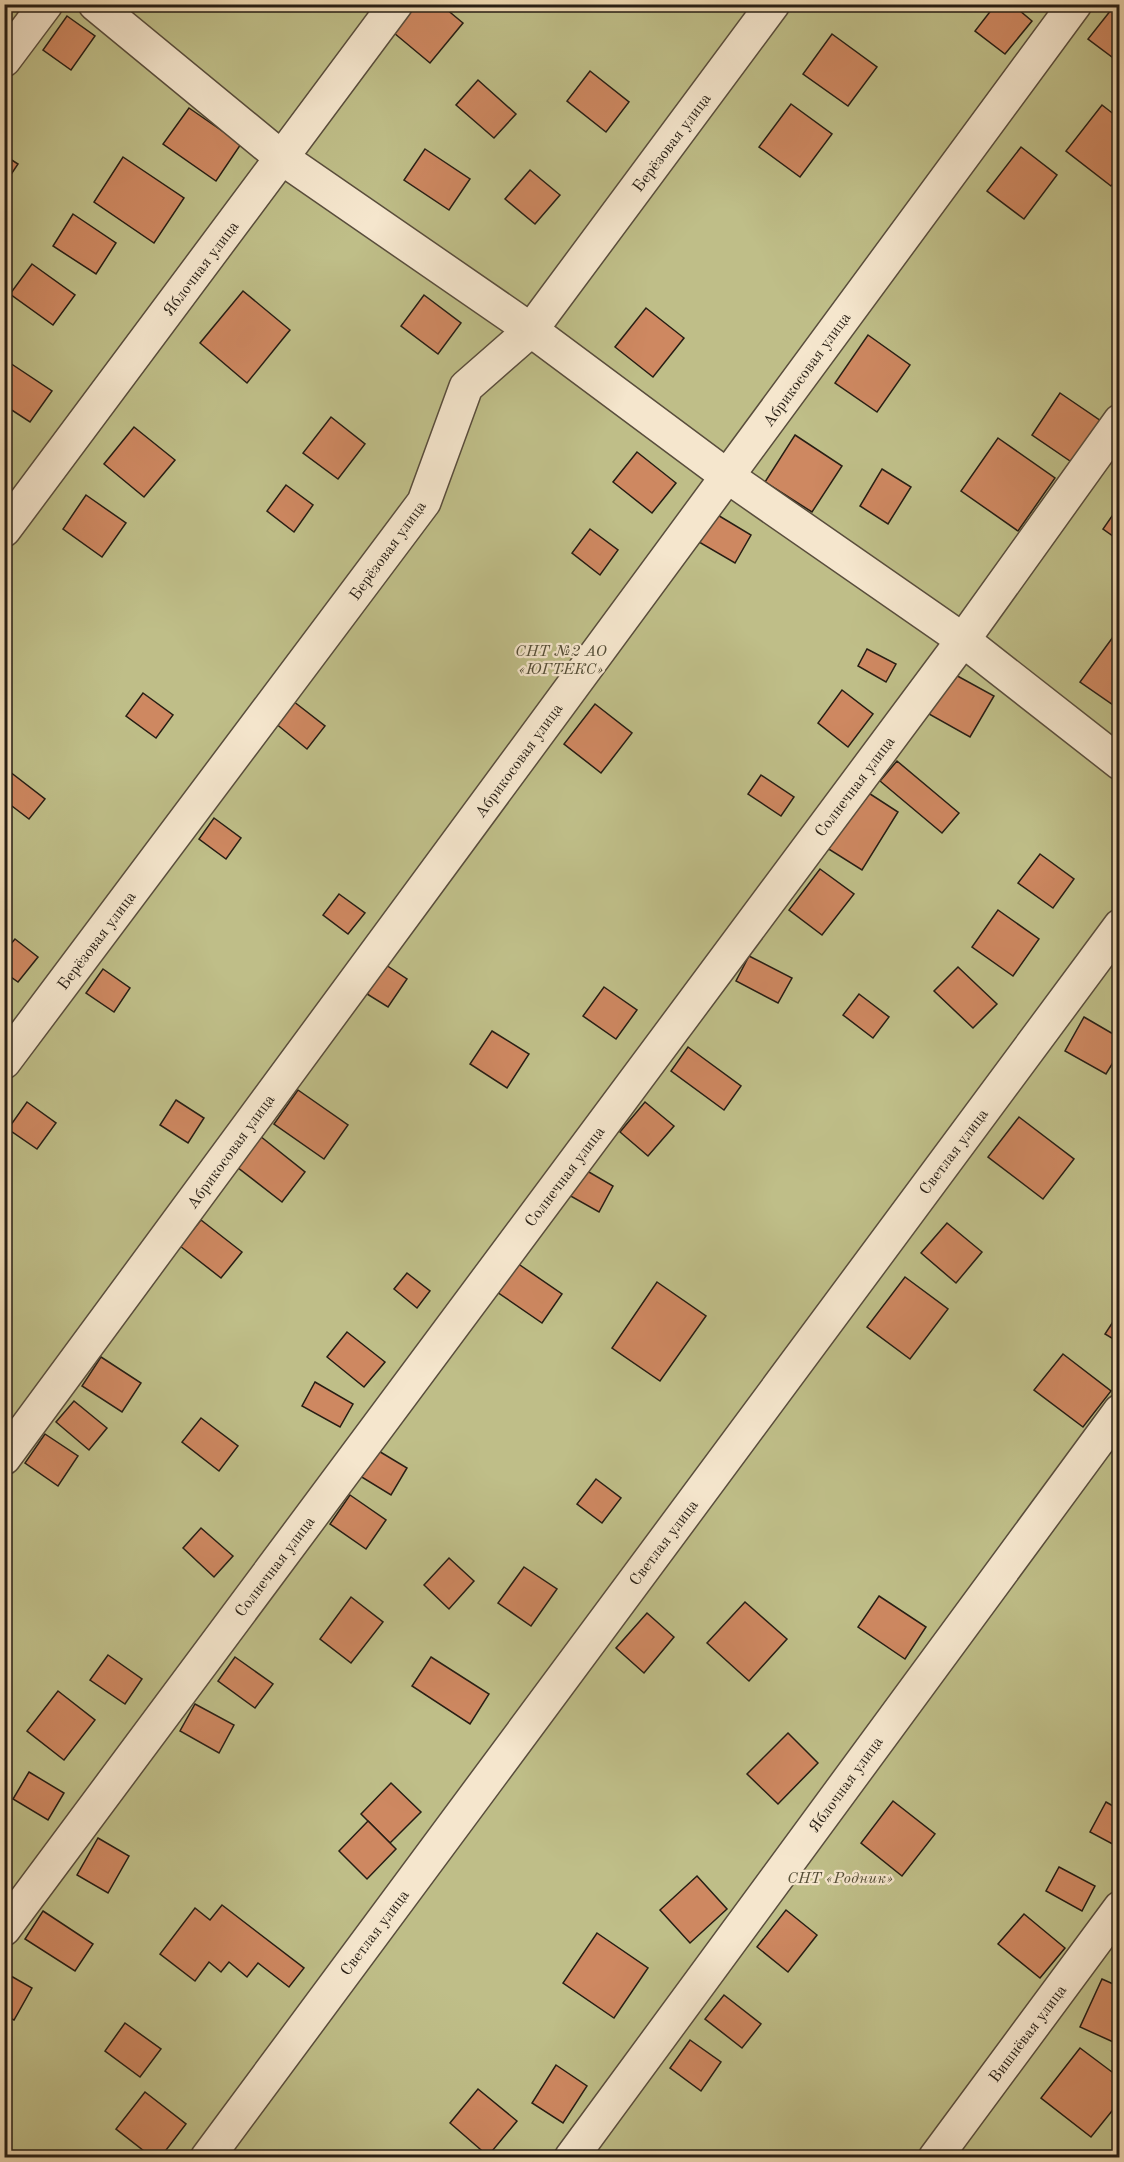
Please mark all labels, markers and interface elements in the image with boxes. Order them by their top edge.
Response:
street label: Берёзовая улица [631,91,715,195]
street label: Яблочная улица [161,219,242,320]
street label: Абрикосовая улица [761,310,854,430]
street label: Берёзовая улица [347,498,430,604]
park label: СНТ №2 АО «ЮГТЕКС» [515,644,607,678]
street label: Абрикосовая улица [473,701,566,821]
street label: Солнечная улица [813,734,899,840]
street label: Берёзовая улица [56,889,140,993]
street label: Абрикосовая улица [185,1092,278,1212]
street label: Светлая улица [917,1106,992,1198]
street label: Солнечная улица [523,1124,609,1230]
street label: Светлая улица [627,1497,702,1589]
street label: Солнечная улица [233,1514,319,1620]
street label: Яблочная улица [807,1734,887,1836]
park label: СНТ «Родник» [787,1871,893,1887]
street label: Светлая улица [338,1887,413,1979]
street label: Вишнёвая улица [987,1982,1070,2086]

